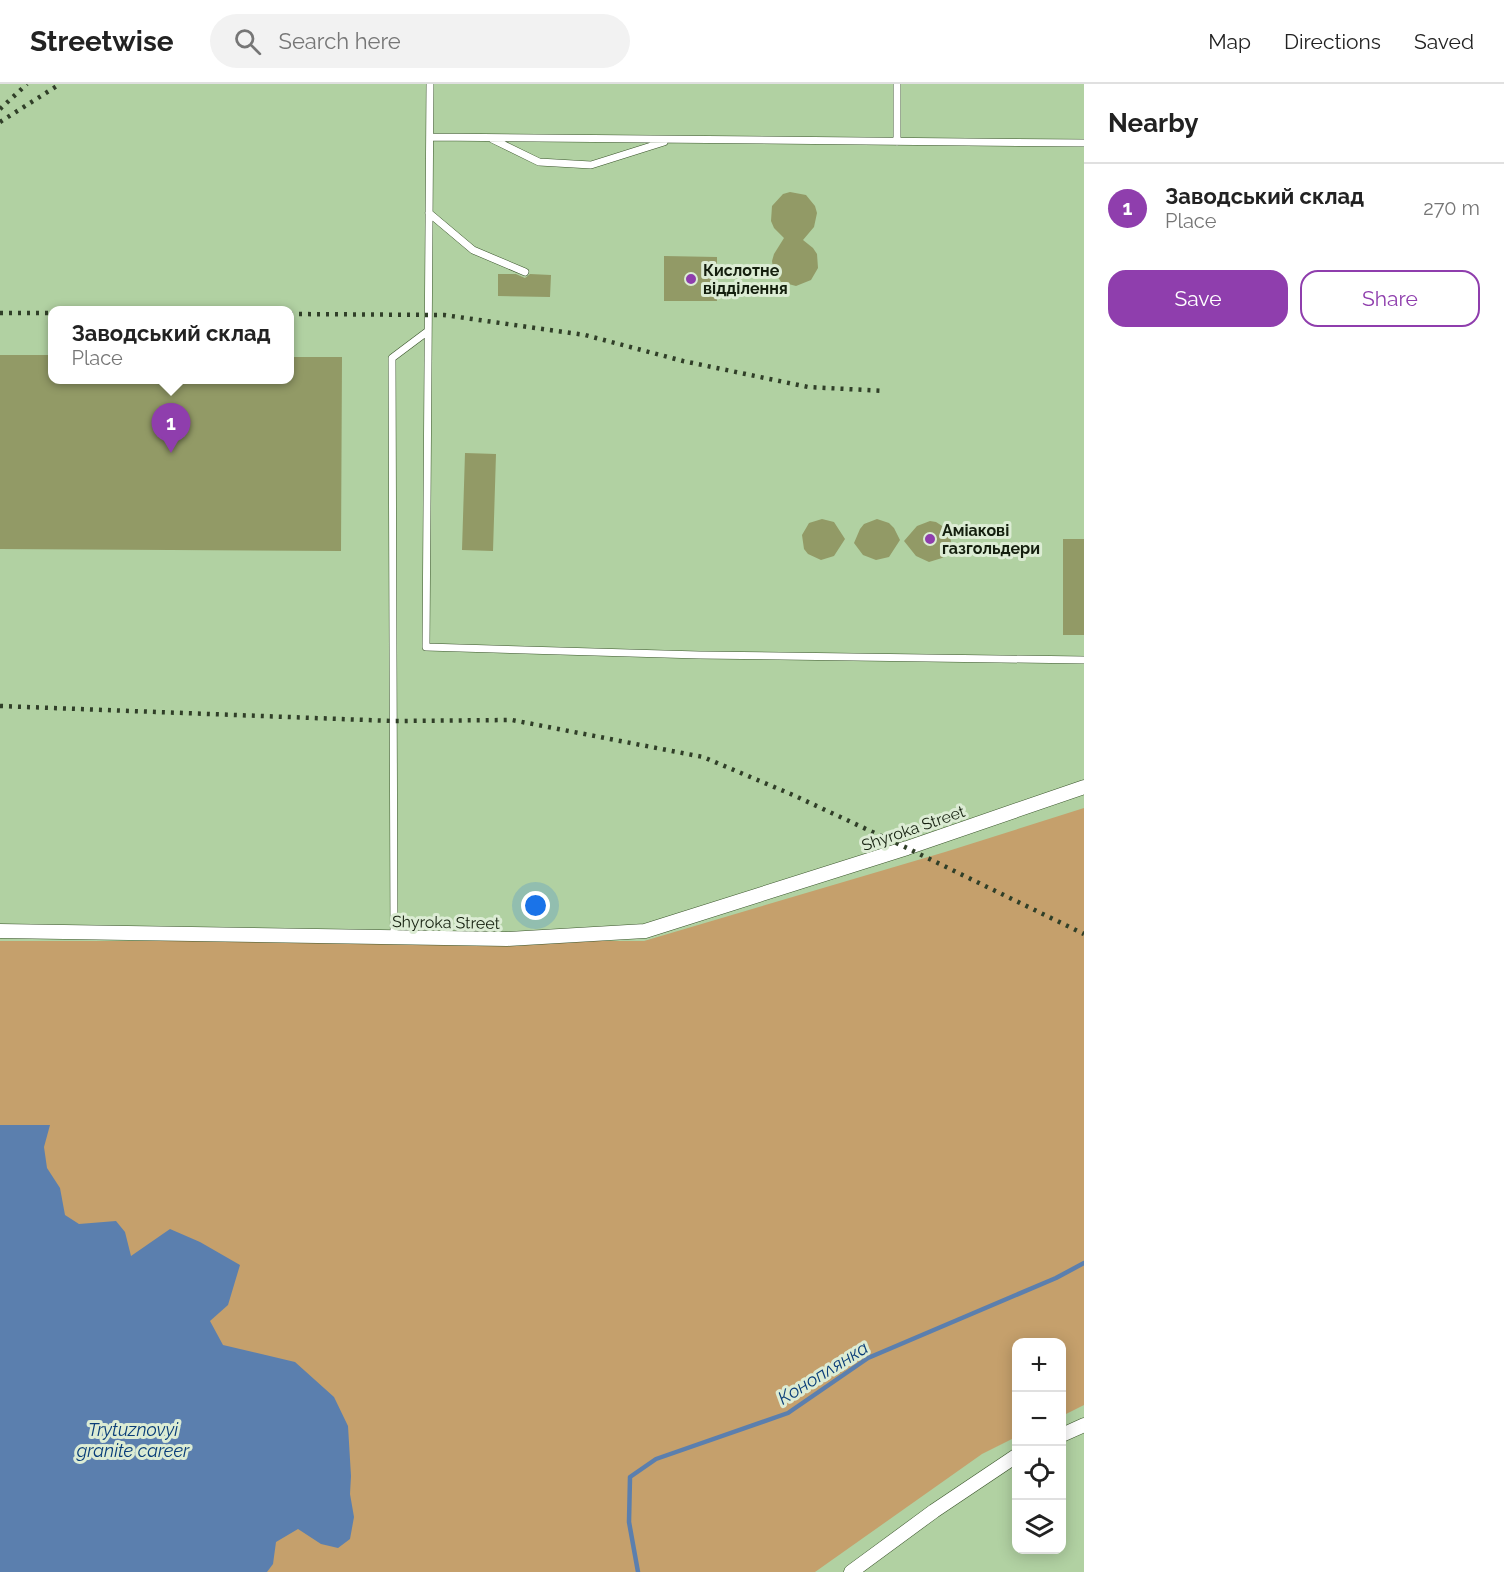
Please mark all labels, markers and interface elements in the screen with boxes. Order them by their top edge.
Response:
search box [210,14,630,68]
text: Streetwise [30,25,174,58]
icon: search [231,25,264,58]
text: Search here [279,28,401,54]
text: Map [1208,29,1251,54]
text: Directions [1284,29,1381,54]
text: Saved [1414,29,1474,54]
text: Nearby [1108,108,1198,138]
text: Заводський склад [1165,183,1364,209]
text: 1 [1123,196,1132,220]
text: 270 m [1423,196,1480,220]
text: Place [1165,209,1216,233]
place label: Кислотне відділення [703,261,788,298]
button: Save [1108,270,1288,327]
button: Share [1300,270,1480,327]
marker: Кислотне відділення [684,272,698,286]
popup [48,306,294,384]
text: Заводський склад [71,320,271,346]
text: Place [71,346,123,370]
pin: 1 [152,404,190,453]
place label: Аміакові газгольдери [942,521,1040,558]
marker: Аміакові газгольдери [923,532,937,546]
street label: Shyroka Street [859,802,968,855]
your location [521,891,550,920]
street label: Shyroka Street [392,912,501,933]
water label: Коноплянка [774,1336,872,1409]
map controls [1012,1338,1066,1554]
button: + [1012,1338,1066,1392]
button: − [1012,1392,1066,1446]
water label: Trytuznovyi granite career [76,1419,190,1461]
button: locate [1012,1446,1066,1500]
button: layers [1012,1500,1066,1554]

